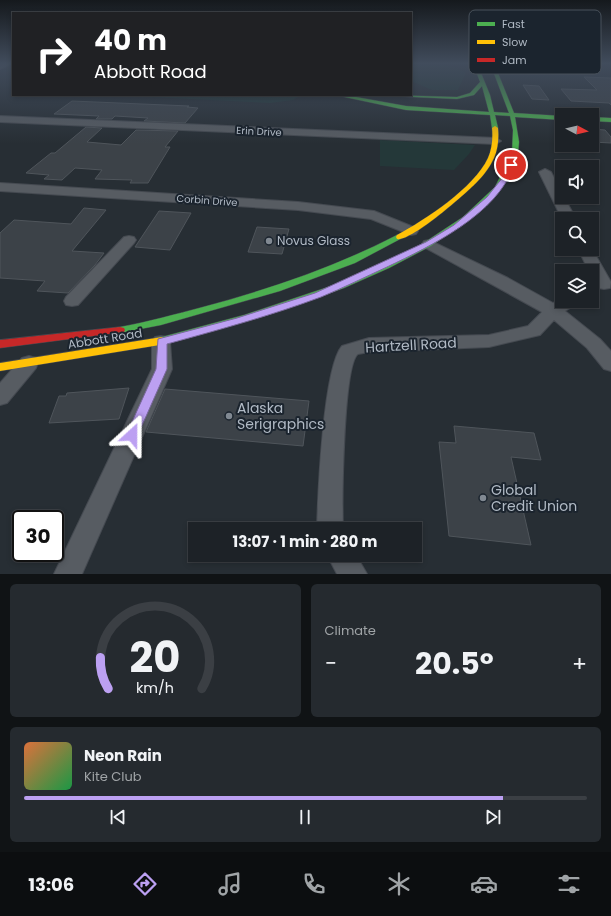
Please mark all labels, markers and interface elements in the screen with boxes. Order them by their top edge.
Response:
legend [469,10,601,74]
text: Fast [502,16,525,32]
text: 40 m [94,21,167,60]
icon: right [28,28,80,80]
text: Slow [502,34,527,50]
text: Jam [502,52,527,68]
text: Abbott Road [94,59,207,84]
north arrow [555,108,599,152]
map controls [555,108,599,308]
street label: Erin Drive [236,123,282,140]
pin [494,148,528,182]
icon: arrive [500,154,522,176]
button: sound [555,160,599,204]
street label: Corbin Drive [176,191,238,210]
button: search [555,212,599,256]
place label: Novus Glass [277,232,350,249]
marker: Novus Glass [264,236,274,246]
button: layers [555,264,599,308]
street label: Abbott Road [66,324,143,353]
street label: Hartzell Road [365,333,457,357]
place label: Alaska Serigraphics [237,398,324,434]
marker: Alaska Serigraphics [224,411,234,421]
position arrow [111,414,153,456]
place label: Global Credit Union [491,480,577,516]
marker: Global Credit Union [478,493,488,503]
speed limit sign: 30 [12,510,64,562]
text: 13:07 · 1 min · 280 m [233,531,377,552]
text: Climate [325,621,376,640]
text: 20 [130,627,181,686]
text: 20.5° [415,642,494,685]
text: − [325,648,337,679]
text: + [572,648,587,679]
text: km/h [136,677,174,697]
text: Neon Rain [84,745,162,766]
text: Kite Club [84,767,142,786]
icon: previous [107,806,129,828]
icon: pause [294,806,316,828]
icon: next [482,806,504,828]
icon: directions [131,870,159,898]
icon: music [216,870,244,898]
icon: phone [300,870,328,898]
icon: climate [385,870,413,898]
icon: car [470,870,498,898]
icon: filters [555,870,583,898]
text: 13:06 [28,872,74,897]

